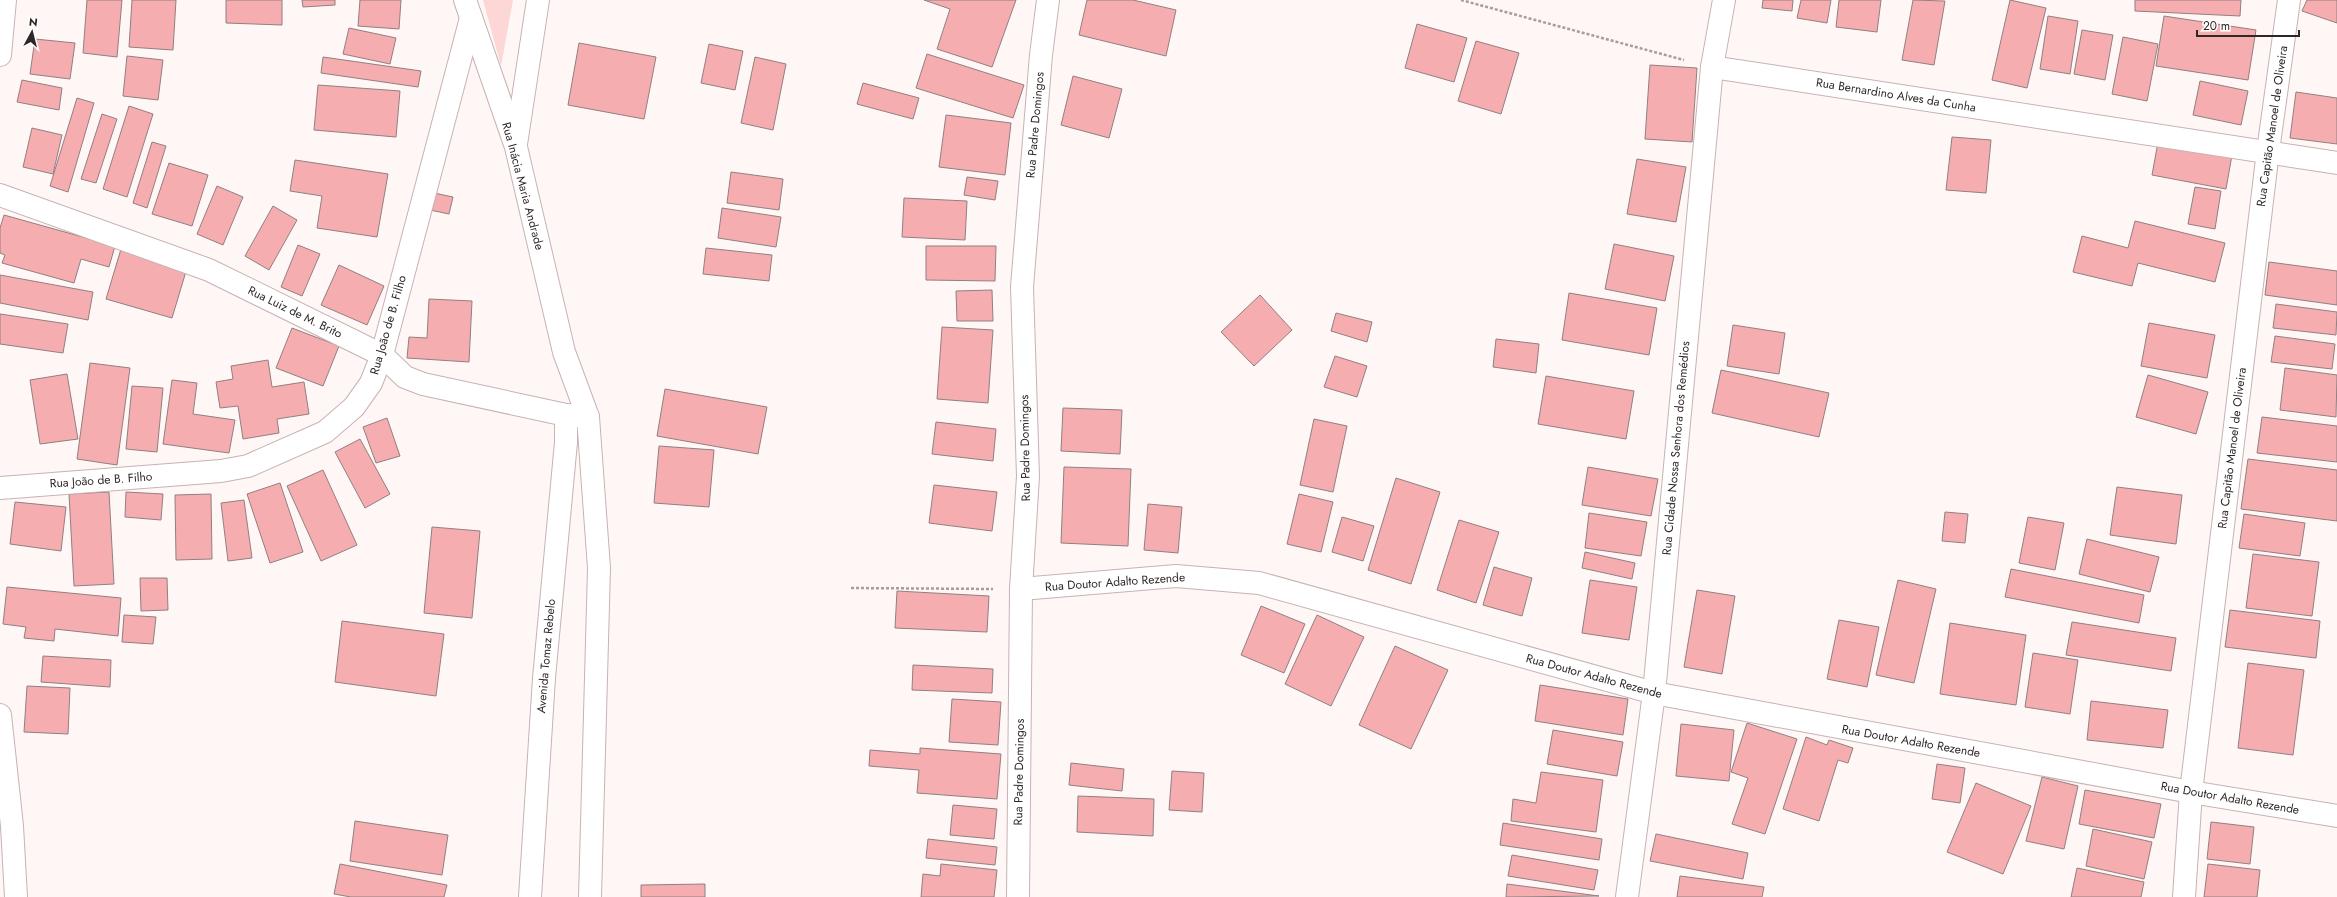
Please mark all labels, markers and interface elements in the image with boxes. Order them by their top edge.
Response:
north arrow [12,12,52,52]
scale bar [2197,12,2299,38]
text: N [28,14,39,31]
text: 20 m [2203,17,2230,35]
street label: Rua Capitão Manoel de Oliveira [2252,44,2292,208]
street label: Rua Padre Domingos [1021,71,1049,179]
street label: Rua Bernardino Alves da Cunha [1815,73,1977,117]
street label: Rua Inácia Maria Andrade [497,120,549,252]
street label: Rua João de B. Filho [365,273,411,377]
street label: Rua Luiz de M. Brito [245,281,346,343]
street label: Rua Cidade Nossa Senhora dos Remédios [1658,340,1694,556]
street label: Rua Capitão Manoel de Oliveira [2213,366,2251,530]
street label: Rua Padre Domingos [1015,394,1035,501]
street label: Rua João de B. Filho [49,467,153,493]
street label: Rua Doutor Adalto Rezende [1044,568,1186,596]
street label: Avenida Tomaz Rebelo [532,598,560,714]
street label: Rua Doutor Adalto Rezende [1524,649,1664,703]
street label: Rua Padre Domingos [1009,718,1029,825]
street label: Rua Doutor Adalto Rezende [1840,720,1982,762]
street label: Rua Doutor Adalto Rezende [2159,777,2301,819]

